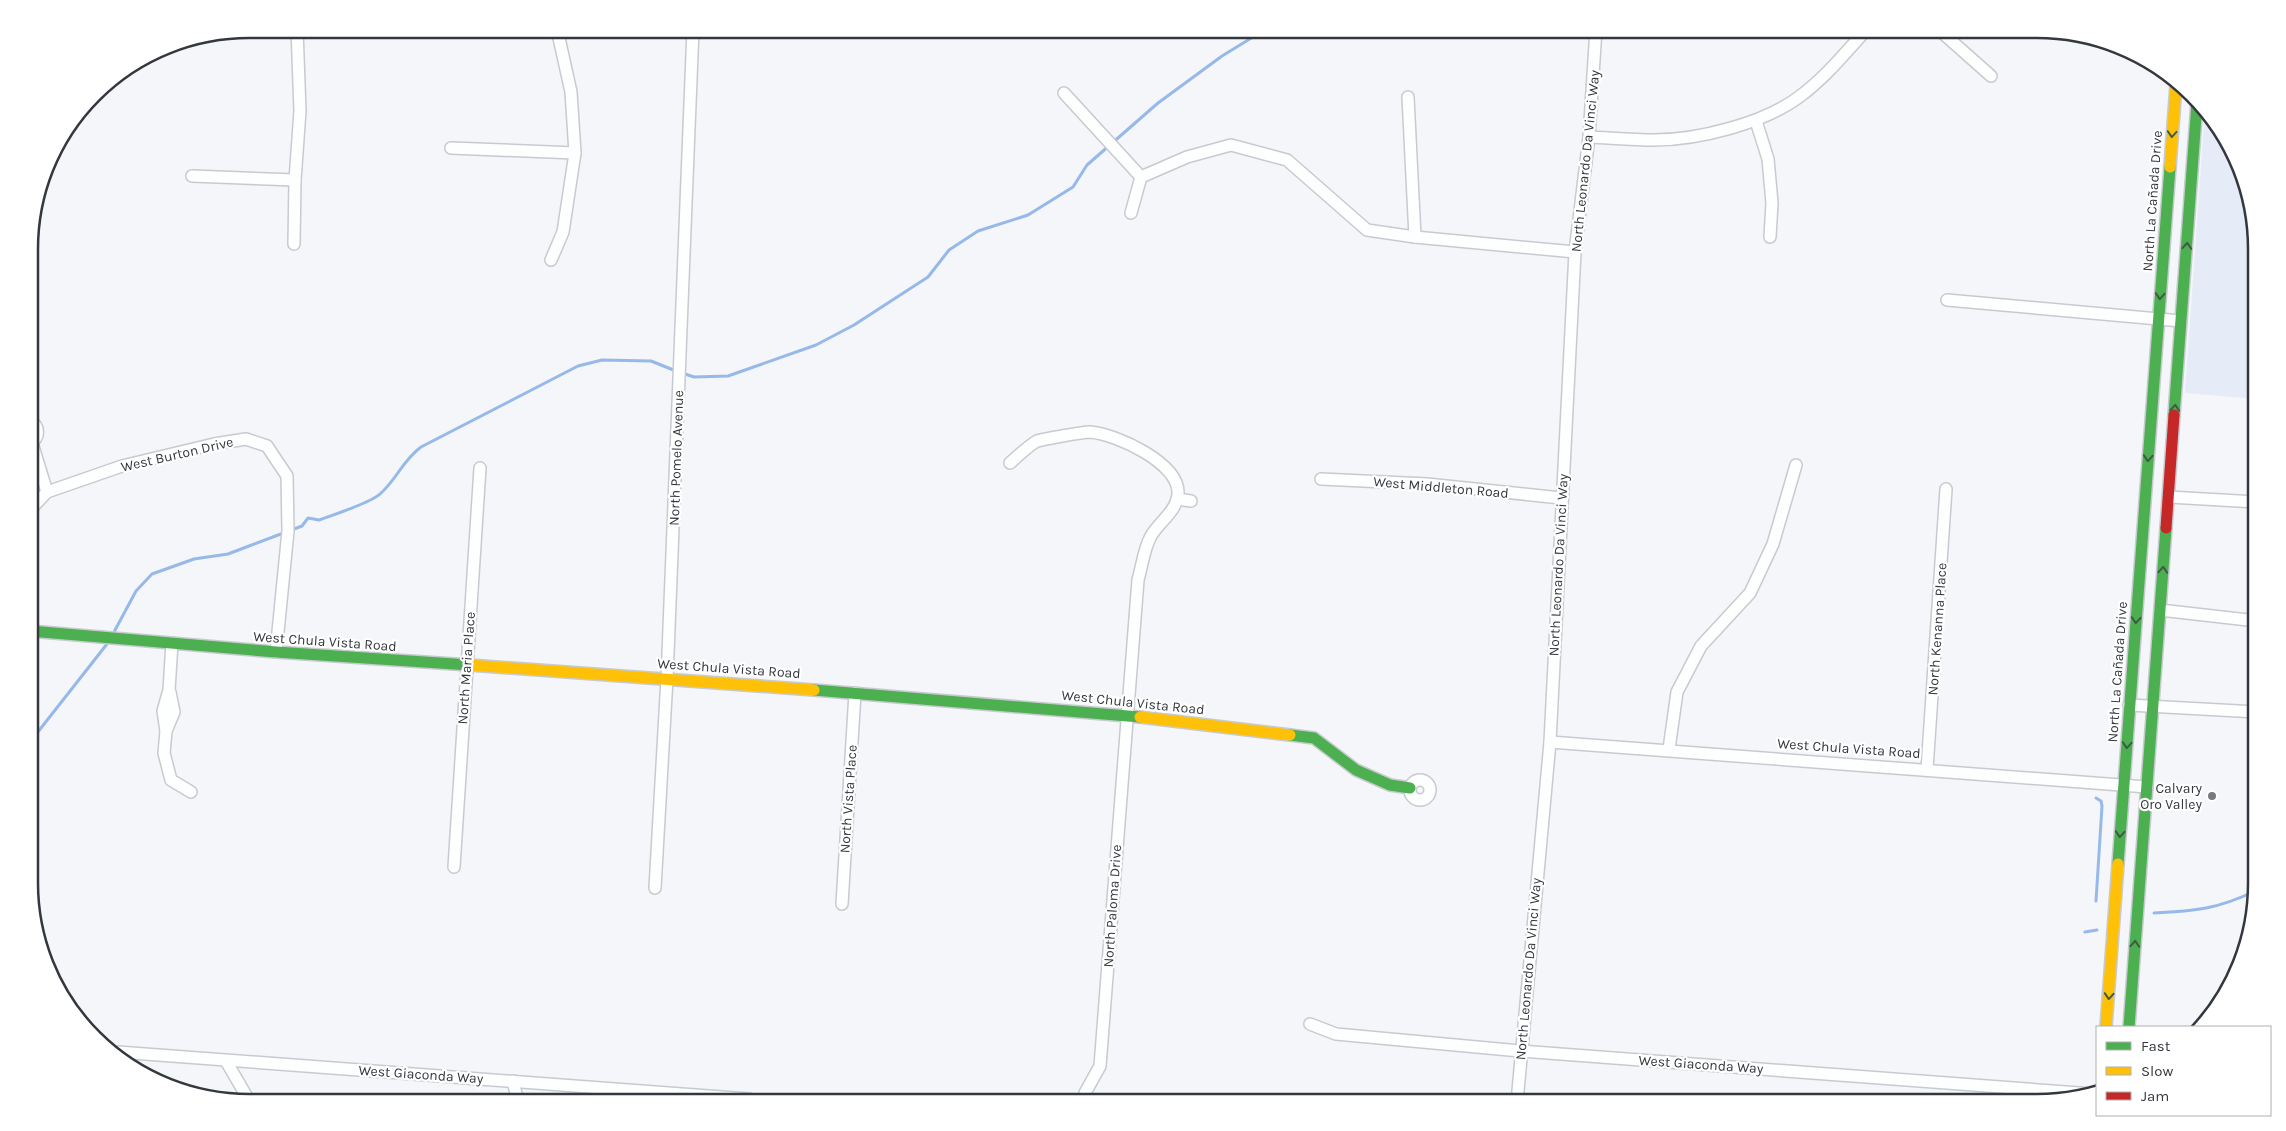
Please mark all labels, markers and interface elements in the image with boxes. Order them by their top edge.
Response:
street label: North Leonardo Da Vinci Way [1567,69,1604,253]
street label: North La Cañada Drive [2139,130,2166,272]
one-way arrow [2167,130,2178,138]
one-way arrow [2181,242,2192,250]
one-way arrow [2155,292,2166,300]
street label: North Pomelo Avenue [666,390,687,526]
one-way arrow [2169,404,2180,412]
street label: West Burton Drive [119,433,235,476]
one-way arrow [2143,454,2154,462]
street label: West Middleton Road [1373,473,1509,502]
street label: North Leonardo Da Vinci Way [1545,473,1572,657]
street label: North Kenanna Place [1924,562,1951,696]
one-way arrow [2158,566,2169,574]
street label: North La Cañada Drive [2104,601,2131,743]
street label: North Maria Place [454,611,479,725]
one-way arrow [2130,616,2141,624]
street label: West Chula Vista Road [253,628,397,655]
street label: West Chula Vista Road [657,655,801,682]
street label: West Chula Vista Road [1061,687,1205,718]
street label: West Chula Vista Road [1777,735,1921,762]
one-way arrow [2121,741,2132,749]
street label: North Vista Place [836,744,861,854]
place label: Calvary Oro Valley [2140,780,2202,813]
marker: Calvary Oro Valley [2206,790,2218,802]
one-way arrow [2115,831,2126,839]
street label: North Paloma Drive [1100,844,1125,968]
street label: North Leonardo Da Vinci Way [1512,877,1545,1061]
one-way arrow [2130,939,2141,947]
one-way arrow [2103,993,2114,1001]
legend [2096,1026,2271,1116]
text: Fast [2141,1037,2171,1055]
street label: West Giaconda Way [1638,1052,1764,1077]
street label: West Giaconda Way [358,1062,484,1087]
text: Slow [2141,1062,2173,1080]
text: Jam [2141,1087,2169,1105]

